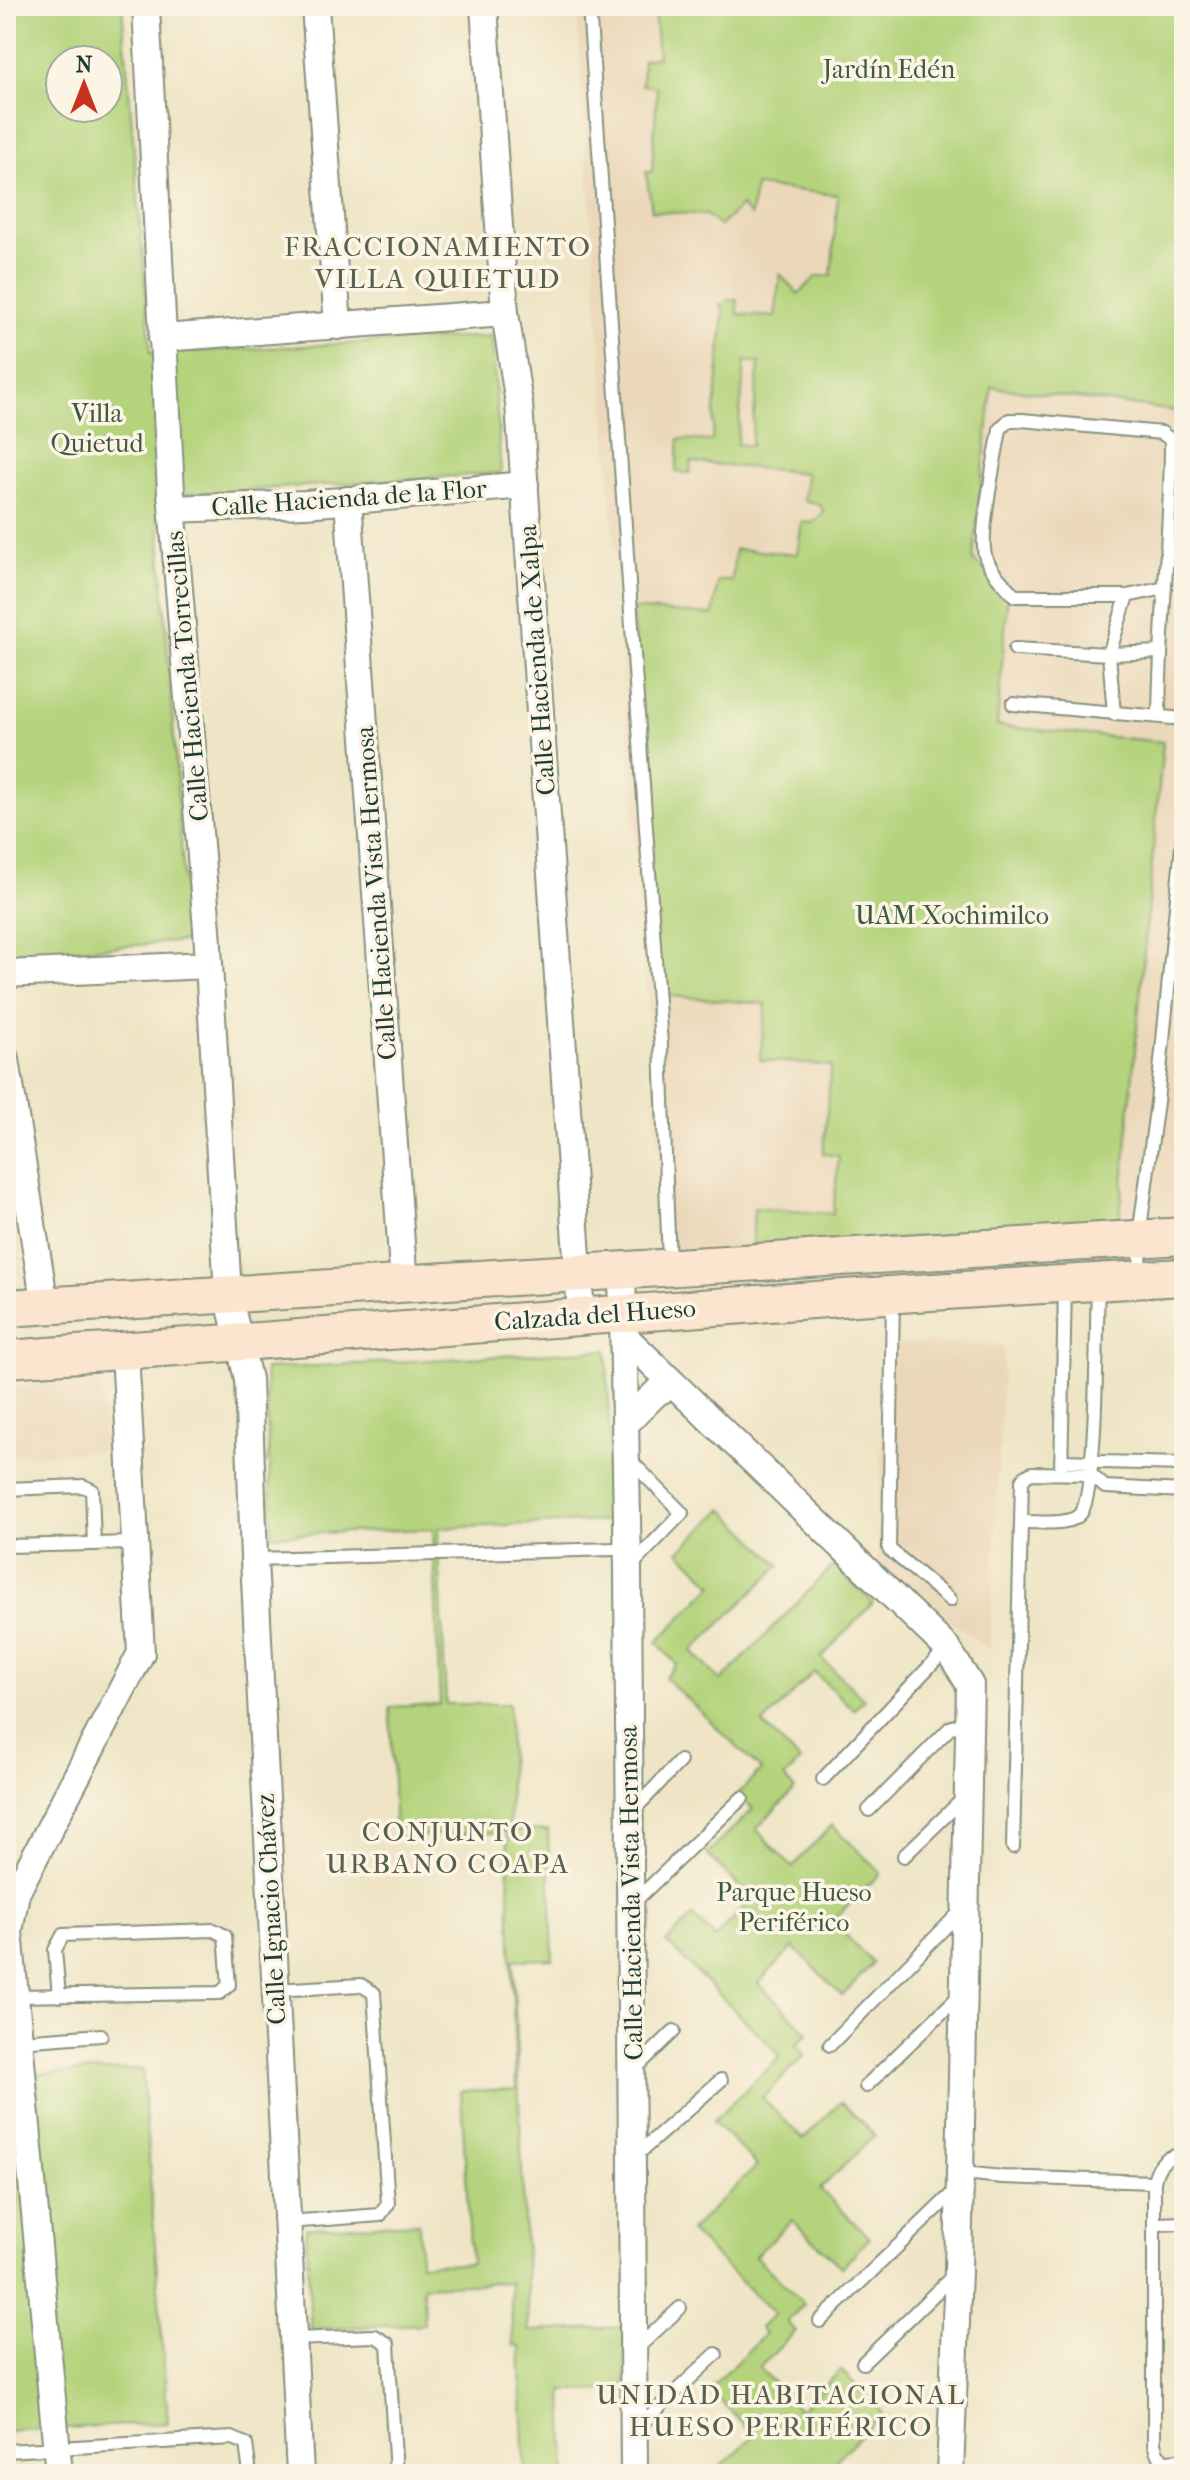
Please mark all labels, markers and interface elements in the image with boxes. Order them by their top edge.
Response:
north arrow [44,44,124,124]
text: N [76,52,93,78]
park label: Jardín Edén [821,54,955,85]
district label: FRACCIONAMIENTO VILLA QUIETUD [284,230,592,295]
park label: Villa Quietud [50,398,144,459]
street label: Calle Hacienda de la Flor [210,473,488,523]
street label: Calle Hacienda de Xalpa [512,523,562,797]
street label: Calle Hacienda Torrecillas [159,530,215,822]
street label: Calle Hacienda Vista Hermosa [349,724,403,1061]
park label: UAM Xochimilco [855,900,1049,931]
street label: Calzada del Hueso [493,1292,697,1338]
street label: Calle Hacienda Vista Hermosa [613,1724,649,2061]
street label: Calle Ignacio Chávez [249,1793,293,2025]
district label: CONJUNTO URBANO COAPA [326,1815,570,1880]
park label: Parque Hueso Periférico [716,1877,872,1938]
district label: UNIDAD HABITACIONAL HUESO PERIFÉRICO [596,2378,966,2443]

